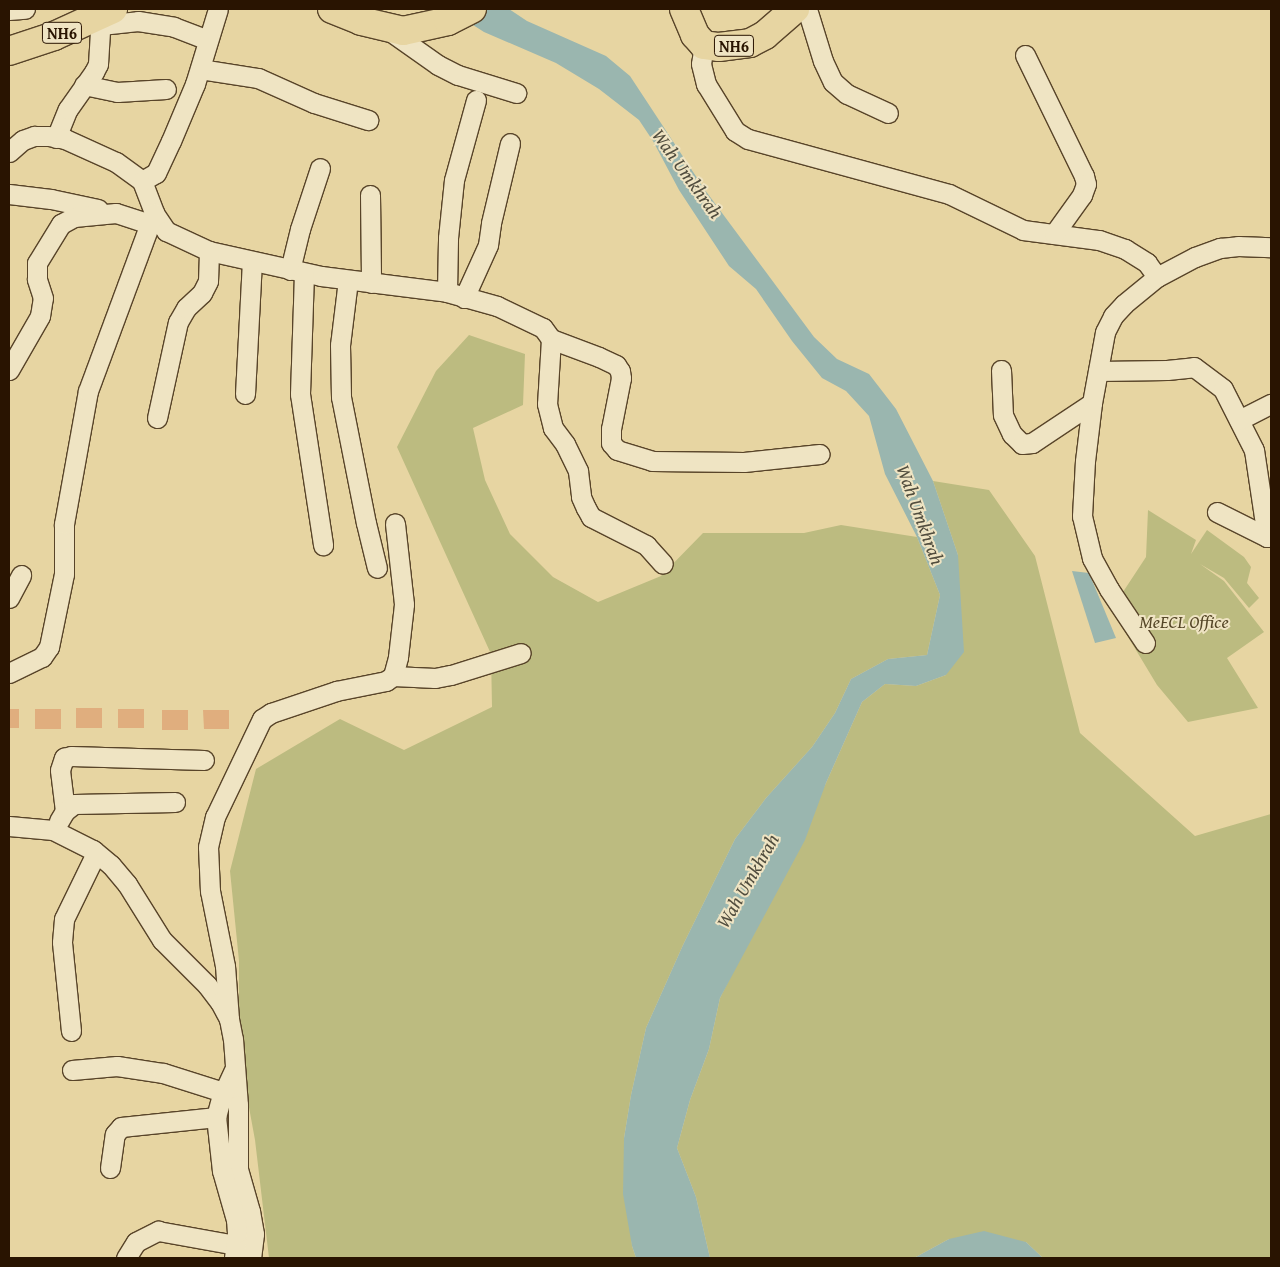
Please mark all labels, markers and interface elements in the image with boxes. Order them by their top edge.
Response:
road number: NH6 [41,19,83,46]
road number: NH6 [713,32,755,59]
water label: Wah Umkhrah [647,125,727,223]
water label: Wah Umkhrah [891,462,949,568]
park label: MeECL Office [1139,611,1229,633]
water label: Wah Umkhrah [712,830,784,932]

